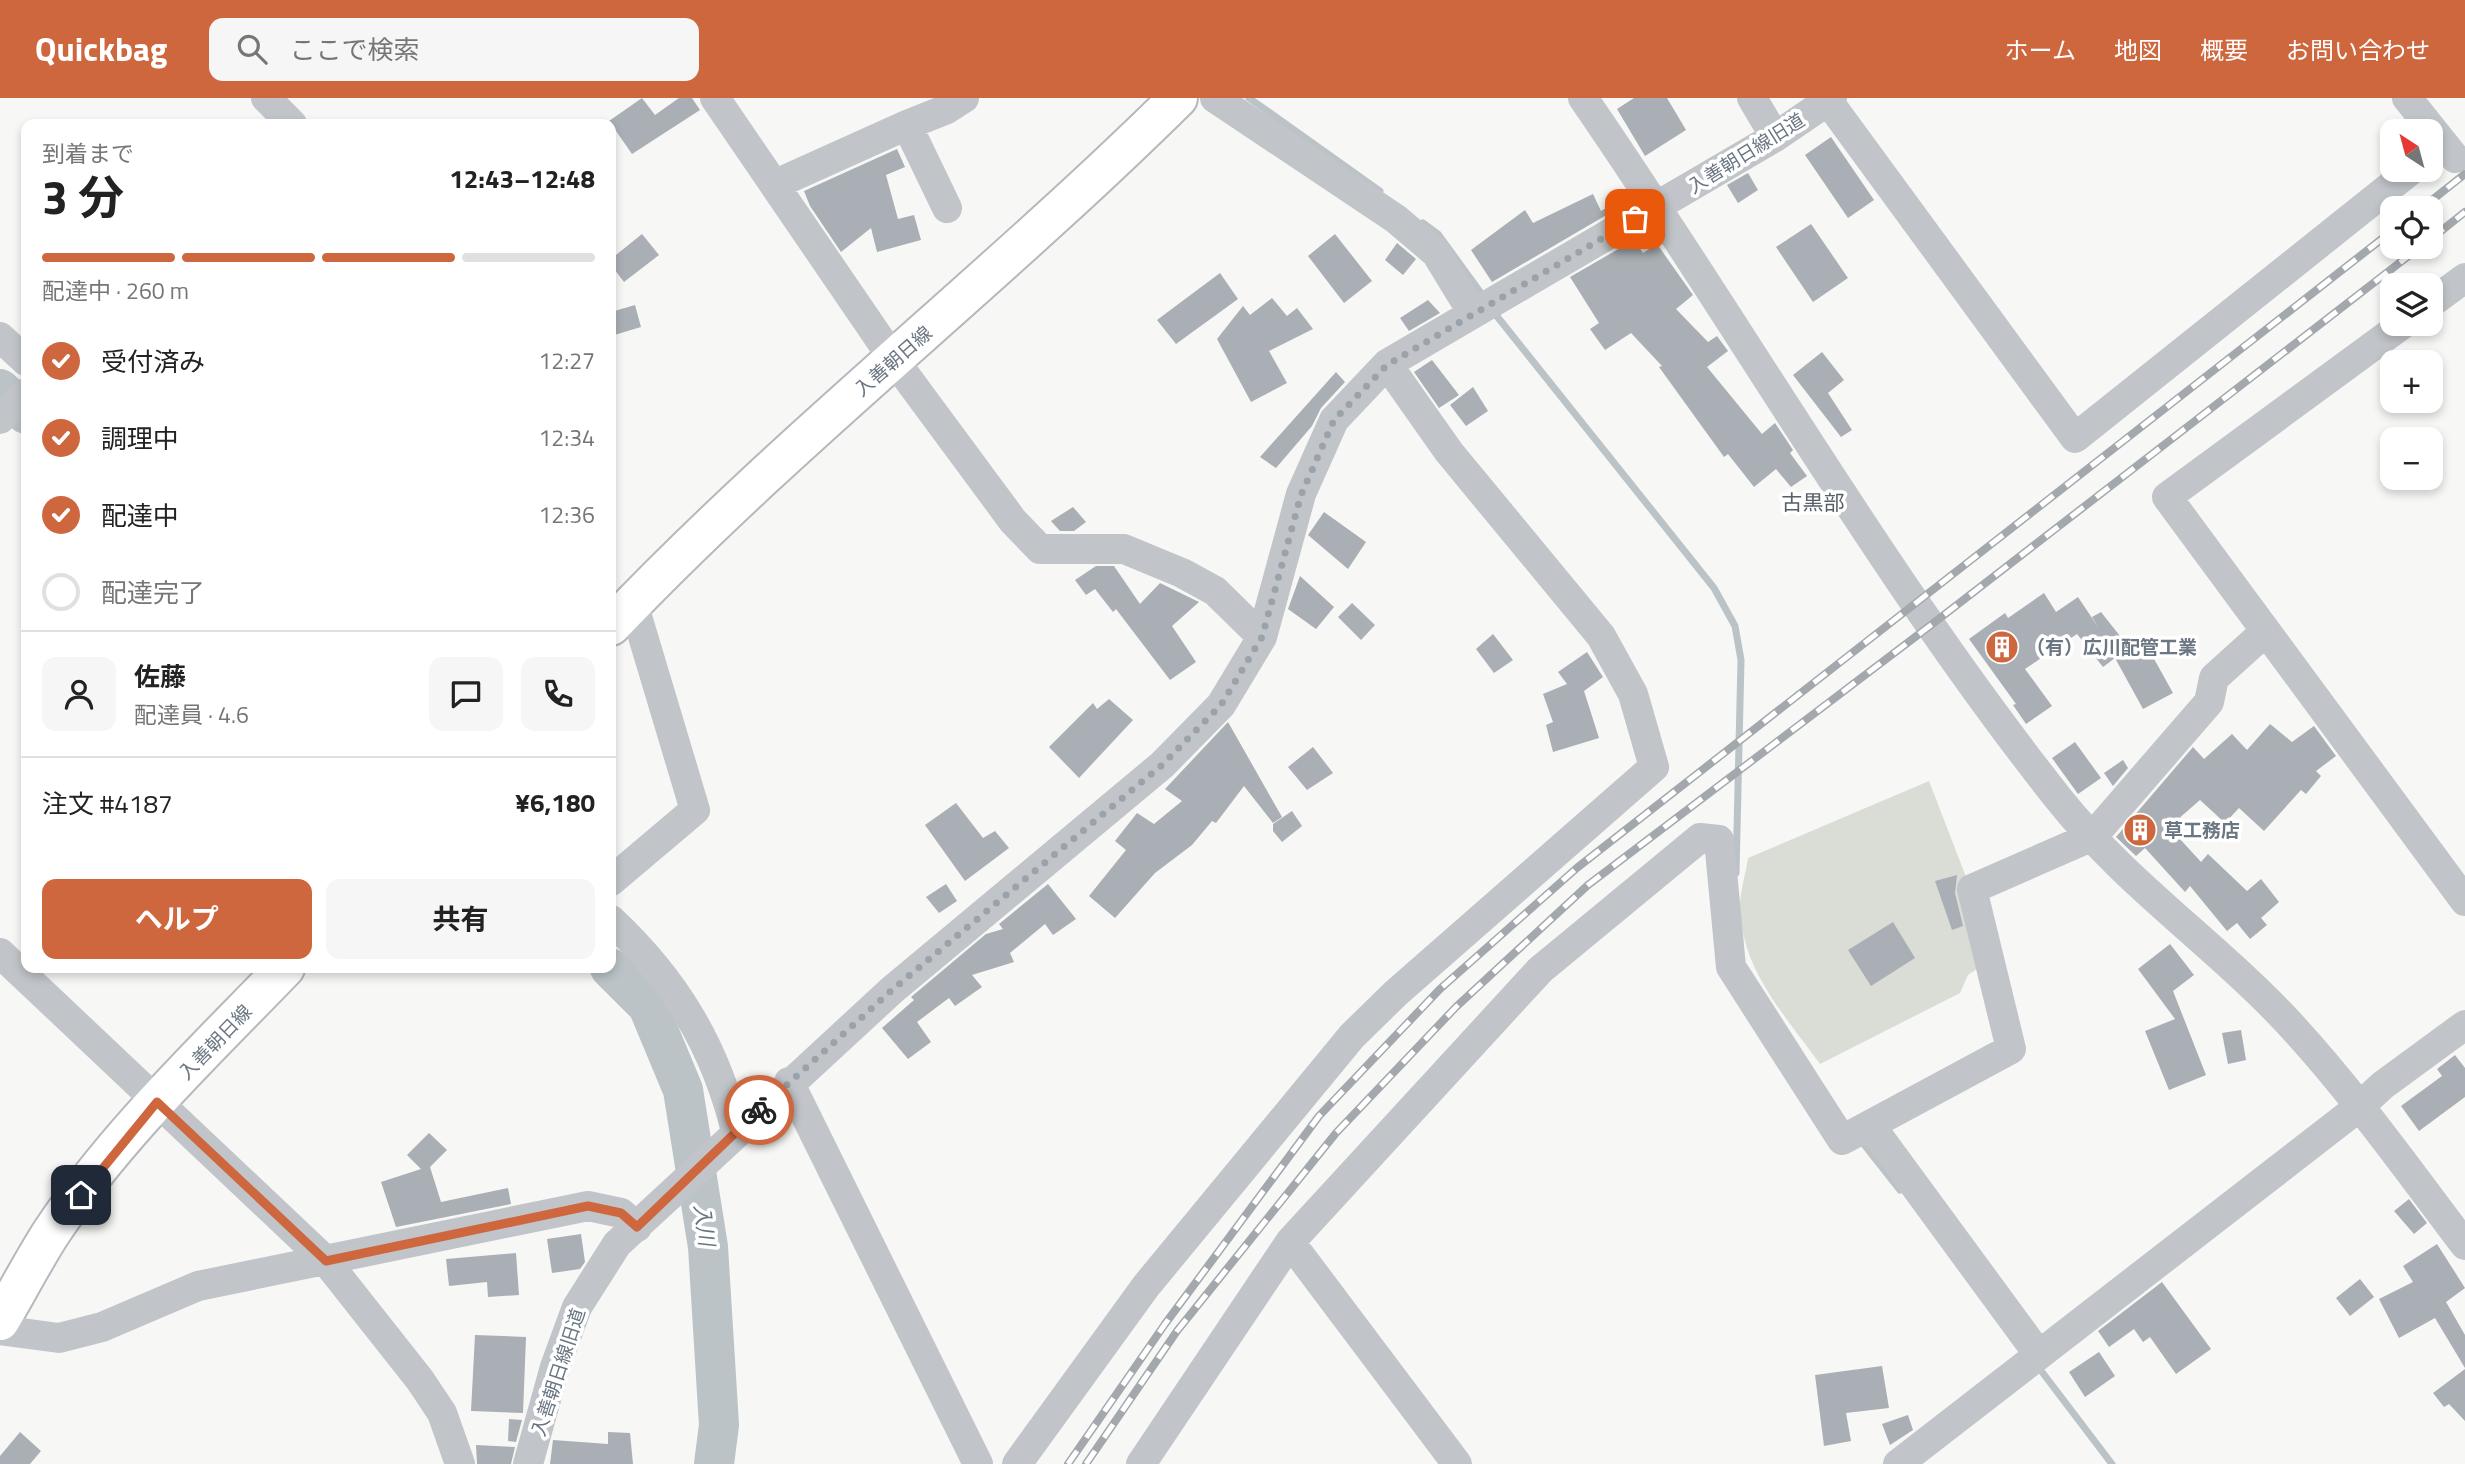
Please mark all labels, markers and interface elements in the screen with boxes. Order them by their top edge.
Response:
search box [209,18,699,81]
text: Quickbag [35,24,167,74]
icon: search [233,30,271,68]
text: ここで検索 [289,30,419,69]
text: ホーム [2005,32,2076,68]
text: 地図 [2114,32,2162,68]
text: 概要 [2200,32,2248,68]
text: お問い合わせ [2286,32,2430,68]
street label: 入善朝日線旧道 [1682,105,1810,200]
north arrow [2380,119,2443,182]
map controls [2380,119,2443,490]
text: 到着まで [42,136,134,171]
text: 12:43–12:48 [449,159,595,198]
text: 3 分 [42,162,124,232]
pin [1605,189,1665,249]
button: locate [2380,196,2443,259]
icon: bag [1616,200,1654,238]
text: 配達中 · 260 m [42,273,189,308]
button: layers [2380,273,2443,336]
street label: 入善朝日線 [847,319,938,403]
icon: check [42,342,80,380]
text: 受付済み [101,342,205,381]
text: 12:27 [538,343,595,378]
button: + [2380,350,2443,413]
icon: check [42,419,80,457]
text: 調理中 [101,419,179,458]
text: 12:34 [538,420,595,455]
button: − [2380,427,2443,490]
district label: 古黒部 [1782,486,1845,518]
icon: check [42,496,80,534]
text: 配達中 [101,496,179,535]
text: 12:36 [538,497,595,532]
text: 配達完了 [101,573,205,612]
building icon: （有）広川配管工業 [1983,628,2021,666]
place label: （有）広川配管工業 [2026,632,2197,661]
button: person [42,657,116,731]
text: 佐藤 [134,657,186,696]
button: chat [429,657,503,731]
button: phone [521,657,595,731]
text: 配達員 · 4.6 [134,697,249,732]
text: ¥6,180 [515,783,595,822]
text: 注文 #4187 [42,784,173,823]
building icon: 草工務店 [2121,811,2159,849]
place label: 草工務店 [2164,815,2240,844]
button: ヘルプ [42,879,312,959]
button: 共有 [326,879,595,959]
street label: 入善朝日線 [171,997,258,1086]
courier [724,1075,794,1145]
icon: bike [740,1091,778,1129]
pin [51,1165,111,1225]
icon: home [62,1176,100,1214]
water label: 入川 [686,1202,724,1250]
street label: 入善朝日線旧道 [523,1304,592,1440]

